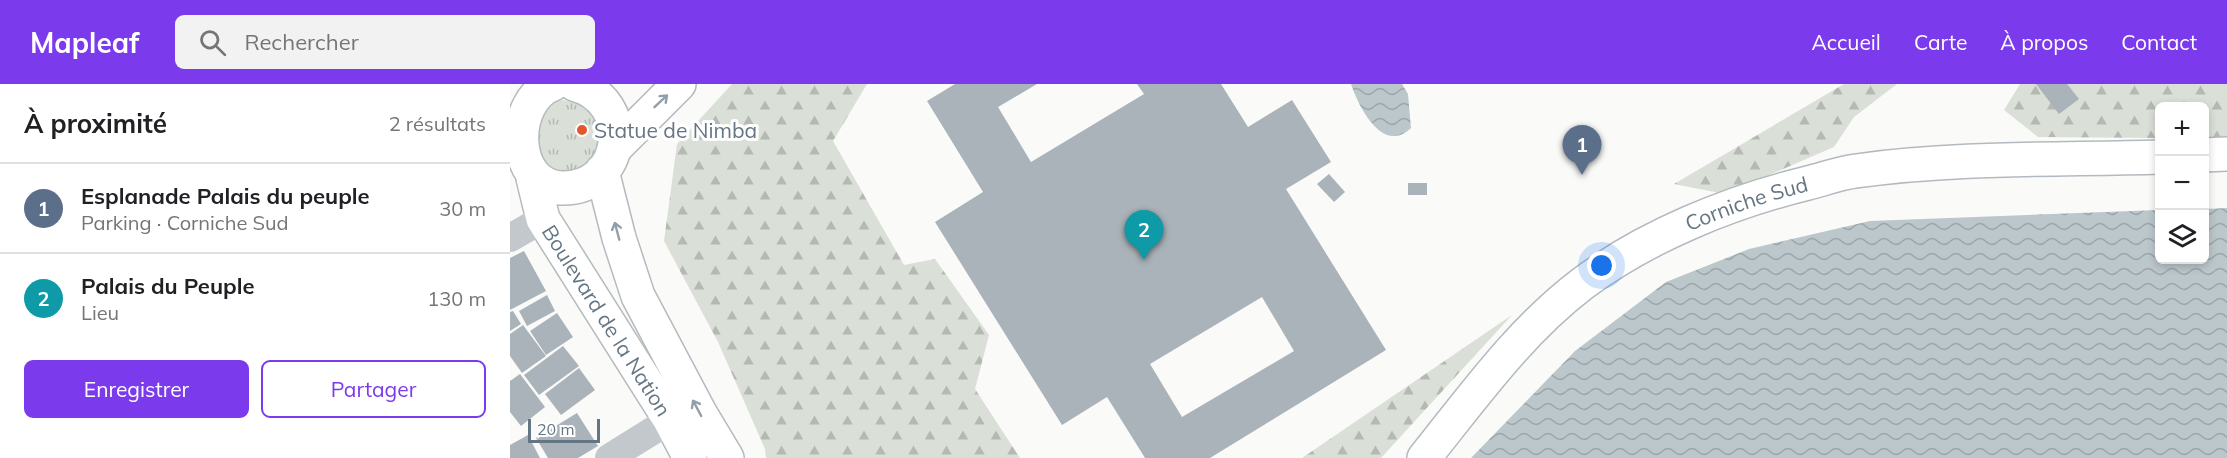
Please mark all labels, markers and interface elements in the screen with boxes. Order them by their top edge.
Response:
search box [175,15,595,69]
text: Mapleaf [30,25,139,60]
icon: search [196,26,229,59]
text: Rechercher [244,28,359,56]
text: Accueil [1811,29,1881,55]
text: Carte [1914,29,1967,55]
text: À propos [2000,29,2088,55]
text: Contact [2121,29,2197,55]
one-way arrow [653,93,668,108]
map controls [2155,102,2209,264]
button: + [2155,102,2209,156]
text: À proximité [24,107,167,140]
text: 2 résultats [389,111,486,136]
place label: Statue de Nimba [594,117,757,143]
marker: Statue de Nimba [575,123,589,137]
pin: 1 [1562,126,1602,175]
button: − [2155,156,2209,210]
street label: Corniche Sud [1681,171,1811,236]
text: Esplanade Palais du peuple [81,182,370,210]
text: 1 [38,196,50,221]
text: 30 m [439,196,486,221]
text: Parking · Corniche Sud [81,210,289,235]
pin: 2 [1124,210,1164,260]
button: layers [2155,210,2209,264]
street label: Boulevard de la Nation [537,220,677,421]
one-way arrow [611,222,622,241]
your location [1587,251,1616,280]
text: Palais du Peuple [81,272,254,300]
text: 2 [38,286,50,311]
text: 130 m [427,286,486,311]
text: Lieu [81,300,119,325]
button: Enregistrer [24,360,249,418]
button: Partager [261,360,486,418]
one-way arrow [691,400,703,417]
scale bar [528,416,600,444]
text: 20 m [537,419,574,439]

